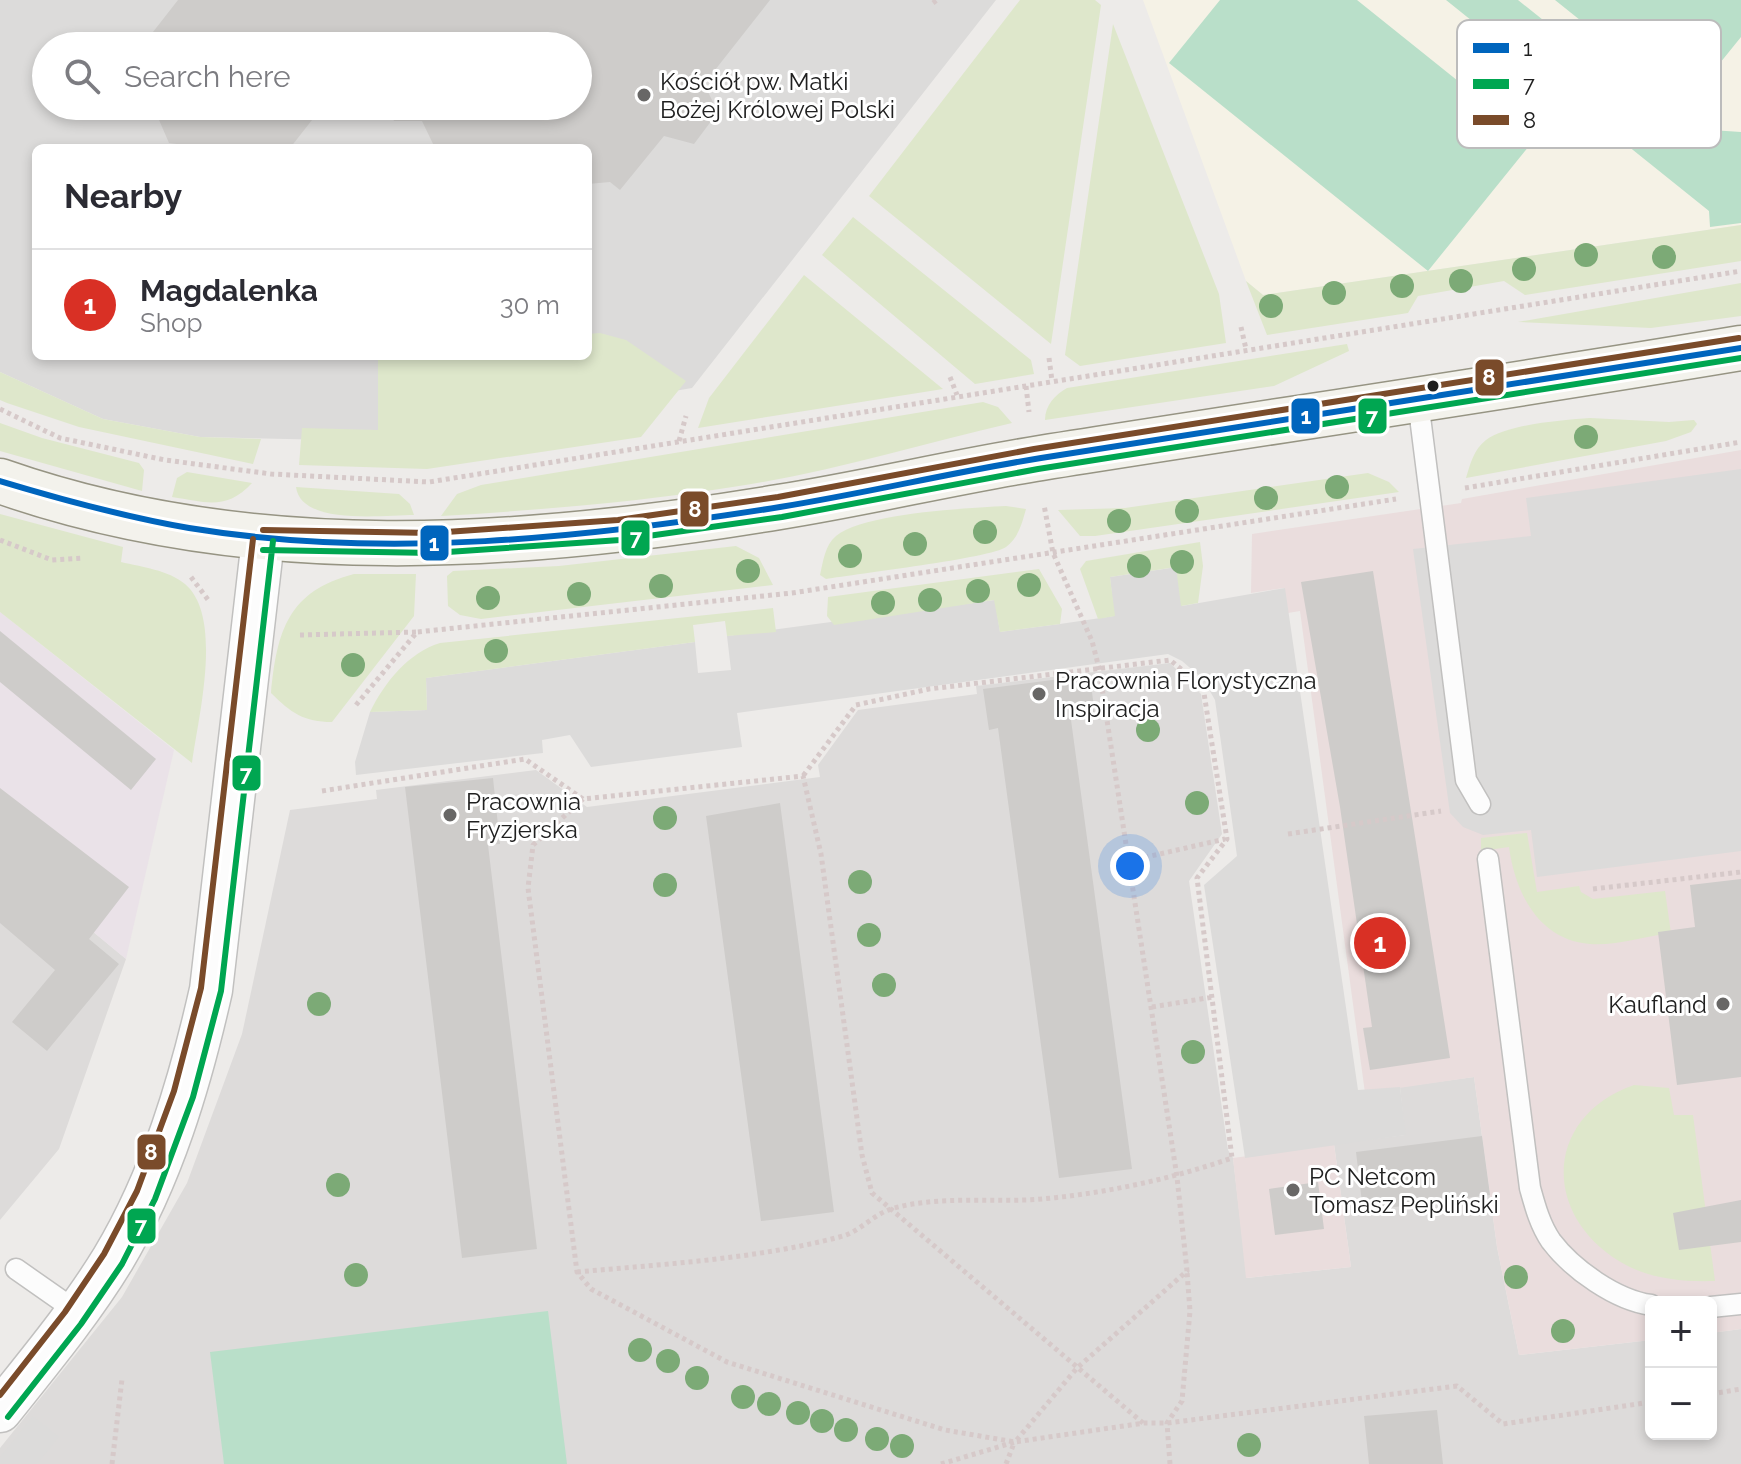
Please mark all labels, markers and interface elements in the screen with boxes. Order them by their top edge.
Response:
legend [1457,20,1721,148]
search box [32,32,592,120]
text: 1 [1523,35,1532,61]
icon: search [60,54,104,98]
text: Search here [124,59,291,94]
place label: Kościół pw. Matki Bożej Królowej Polski [660,67,895,124]
text: 7 [1523,71,1535,97]
marker: Kościół pw. Matki Bożej Królowej Polski [635,86,653,104]
text: 8 [1523,107,1536,133]
text: Nearby [64,176,182,216]
text: Magdalenka [140,273,318,308]
text: 1 [84,290,96,320]
text: 30 m [500,290,560,320]
text: Shop [140,308,202,338]
line badge: 8 [1474,358,1505,397]
text: 8 [1482,364,1496,390]
unlabelled marker [1425,378,1441,394]
line badge: 1 [1290,397,1321,435]
line badge: 7 [1357,397,1388,435]
text: 1 [1301,403,1312,429]
text: 7 [1366,403,1379,429]
line badge: 8 [679,490,710,528]
text: 8 [688,496,702,522]
line badge: 7 [620,519,651,557]
line badge: 1 [419,524,450,562]
text: 7 [630,524,643,550]
text: 1 [429,530,440,556]
place label: Pracownia Florystyczna Inspiracja [1055,666,1317,723]
marker: Pracownia Florystyczna Inspiracja [1030,685,1048,703]
line badge: 7 [231,754,262,792]
text: 7 [240,760,253,786]
place label: Pracownia Fryzjerska [466,787,581,844]
marker: Pracownia Fryzjerska [441,806,459,824]
your location [1110,846,1150,886]
pin: 1 [1354,913,1406,973]
place label: Kaufland [1608,990,1707,1019]
marker: Kaufland [1714,995,1732,1013]
line badge: 8 [136,1133,167,1171]
text: 8 [144,1139,158,1165]
place label: PC Netcom Tomasz Pepliński [1309,1162,1499,1219]
marker: PC Netcom Tomasz Pepliński [1284,1181,1302,1199]
line badge: 7 [126,1207,157,1245]
text: 7 [135,1212,148,1238]
map controls [1645,1296,1717,1440]
button: + [1645,1296,1717,1368]
button: − [1645,1368,1717,1440]

